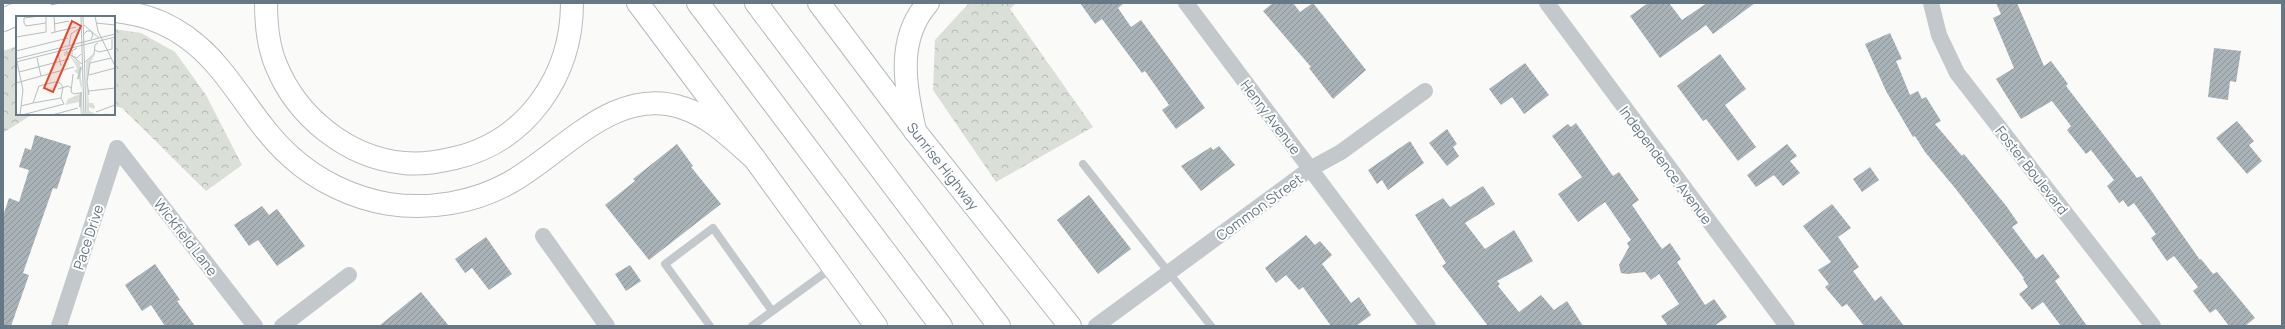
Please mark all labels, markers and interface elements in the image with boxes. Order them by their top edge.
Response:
inset map [16,16,115,115]
street label: Henry Avenue [1237,76,1305,158]
street label: Independence Avenue [1615,102,1717,228]
street label: Sunrise Highway [903,118,984,214]
street label: Foster Boulevard [1991,122,2073,218]
street label: Common Street [1212,169,1306,245]
street label: Wickfield Lane [150,194,222,280]
street label: Pace Drive [69,202,107,272]

